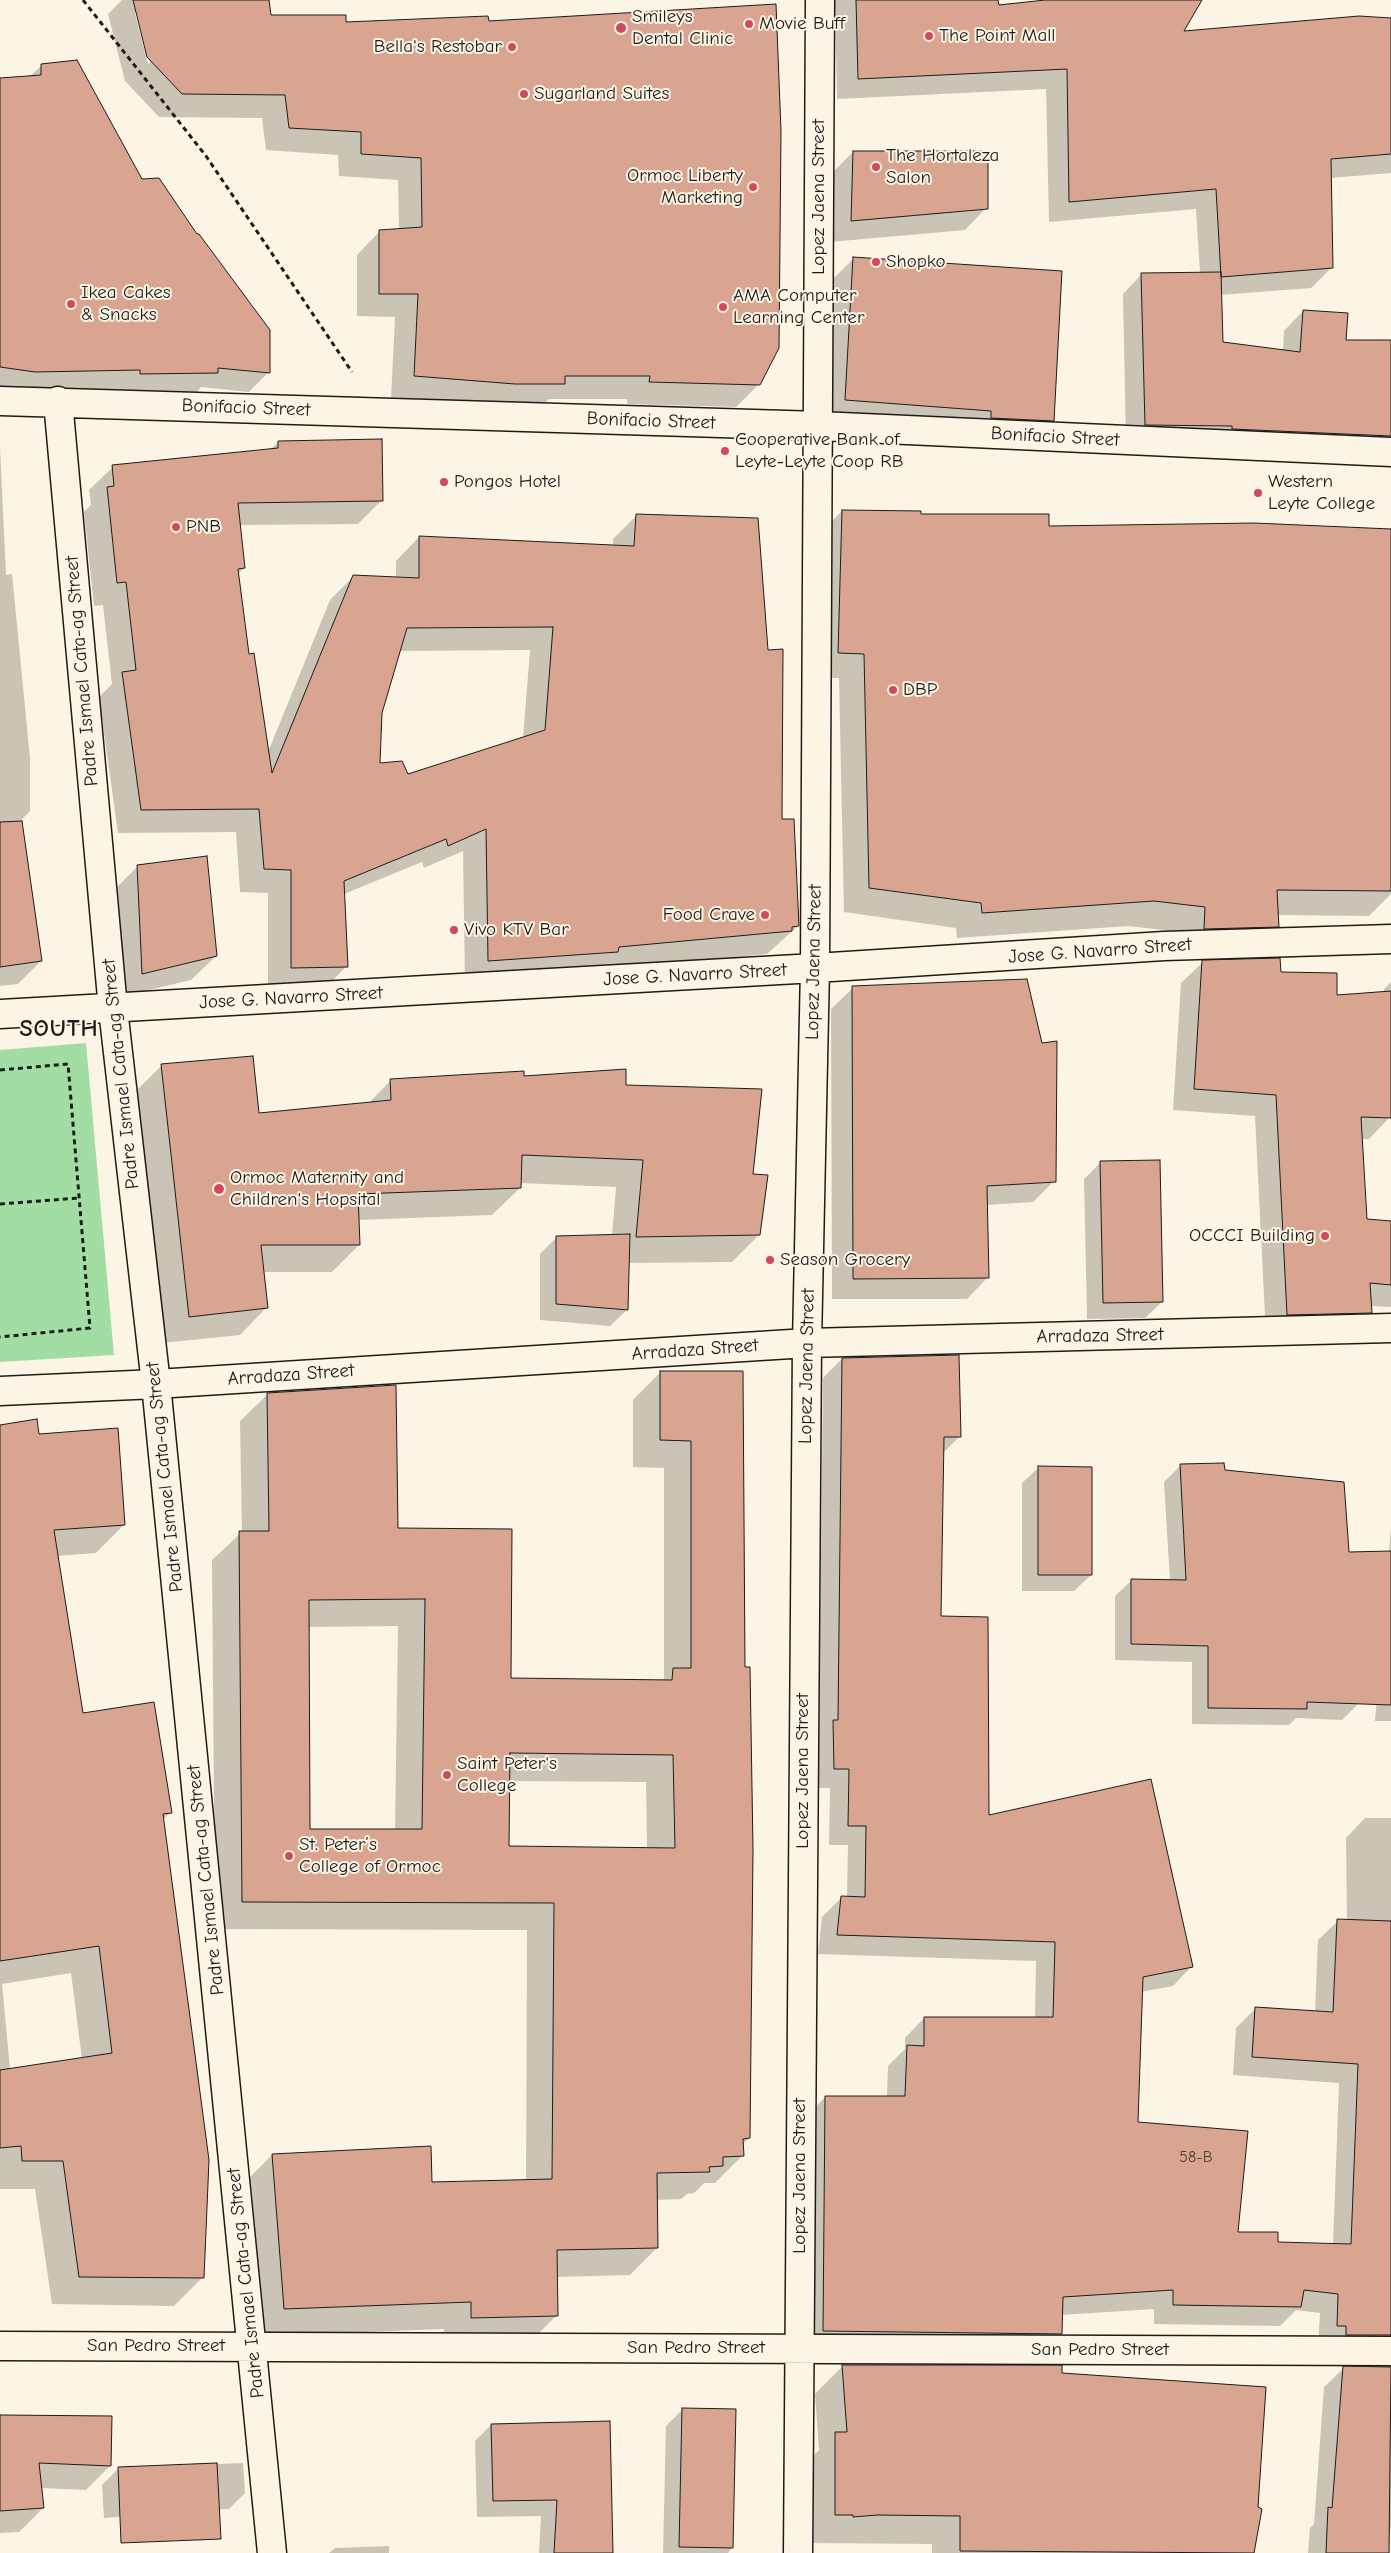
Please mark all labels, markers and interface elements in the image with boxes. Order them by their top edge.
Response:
place label: Smileys Dental Clinic [632,6,733,50]
place label: Movie Buff [759,13,845,35]
marker: Movie Buff [743,18,755,30]
marker: Smileys Dental Clinic [614,21,628,35]
place label: The Point Mall [939,25,1056,47]
marker: The Point Mall [923,30,935,42]
place label: Bella's Restobar [374,36,502,58]
marker: Bella's Restobar [506,41,518,53]
place label: Sugarland Suites [534,83,669,105]
marker: Sugarland Suites [518,88,530,100]
street label: Lopez Jaena Street [808,119,830,275]
place label: The Hortaleza Salon [886,145,999,189]
marker: The Hortaleza Salon [870,161,882,173]
place label: Ormoc Liberty Marketing [627,165,743,209]
marker: Ormoc Liberty Marketing [747,181,759,193]
place label: Shopko [886,251,946,273]
marker: Shopko [870,256,882,268]
place label: Ikea Cakes & Snacks [81,282,171,326]
place label: AMA Computer Learning Center [733,285,864,329]
marker: Ikea Cakes & Snacks [65,298,77,310]
marker: AMA Computer Learning Center [717,301,729,313]
street label: Bonifacio Street [181,394,311,422]
street label: Bonifacio Street [586,407,716,435]
street label: Bonifacio Street [990,422,1120,452]
place label: Cooperative Bank of Leyte-Leyte Coop RB [735,429,903,473]
marker: Cooperative Bank of Leyte-Leyte Coop RB [719,445,731,457]
place label: Pongos Hotel [454,471,561,493]
place label: Western Leyte College [1268,471,1375,515]
marker: Pongos Hotel [438,476,450,488]
marker: Western Leyte College [1252,487,1264,499]
place label: PNB [186,516,221,538]
marker: PNB [170,521,182,533]
street label: Padre Ismael Cata-ag Street [61,555,103,787]
place label: DBP [903,679,937,701]
marker: DBP [887,684,899,696]
street label: Lopez Jaena Street [801,884,827,1040]
place label: Food Crave [663,904,755,926]
marker: Food Crave [759,909,771,921]
place label: Vivo KTV Bar [464,919,569,941]
marker: Vivo KTV Bar [448,924,460,936]
street label: Jose G. Navarro Street [1008,933,1192,969]
street label: Padre Ismael Cata-ag Street [98,958,144,1190]
street label: Jose G. Navarro Street [603,959,787,991]
street label: Jose G. Navarro Street [199,982,383,1014]
district label: SOUTH [19,1015,99,1043]
place label: Ormoc Maternity and Children's Hopsital [230,1167,404,1211]
marker: Ormoc Maternity and Children's Hopsital [212,1182,226,1196]
place label: OCCCI Building [1189,1225,1315,1247]
marker: OCCCI Building [1319,1230,1331,1242]
place label: Season Grocery [780,1249,910,1271]
marker: Season Grocery [764,1254,776,1266]
street label: Lopez Jaena Street [794,1288,820,1444]
street label: Arradaza Street [1036,1323,1164,1349]
street label: Arradaza Street [631,1334,759,1366]
street label: Arradaza Street [227,1359,355,1391]
street label: Padre Ismael Cata-ag Street [142,1361,188,1593]
street label: Lopez Jaena Street [792,1693,814,1849]
place label: Saint Peter's College [457,1753,557,1797]
street label: Padre Ismael Cata-ag Street [183,1764,229,1996]
marker: Saint Peter's College [441,1769,453,1781]
place label: St. Peter’s College of Ormoc [299,1834,441,1878]
marker: St. Peter’s College of Ormoc [283,1850,295,1862]
street label: Lopez Jaena Street [789,2098,811,2254]
house number: 58-B [1179,2147,1213,2167]
street label: Padre Ismael Cata-ag Street [223,2167,269,2399]
street label: San Pedro Street [87,2335,225,2357]
street label: San Pedro Street [627,2337,765,2359]
street label: San Pedro Street [1031,2339,1169,2361]

